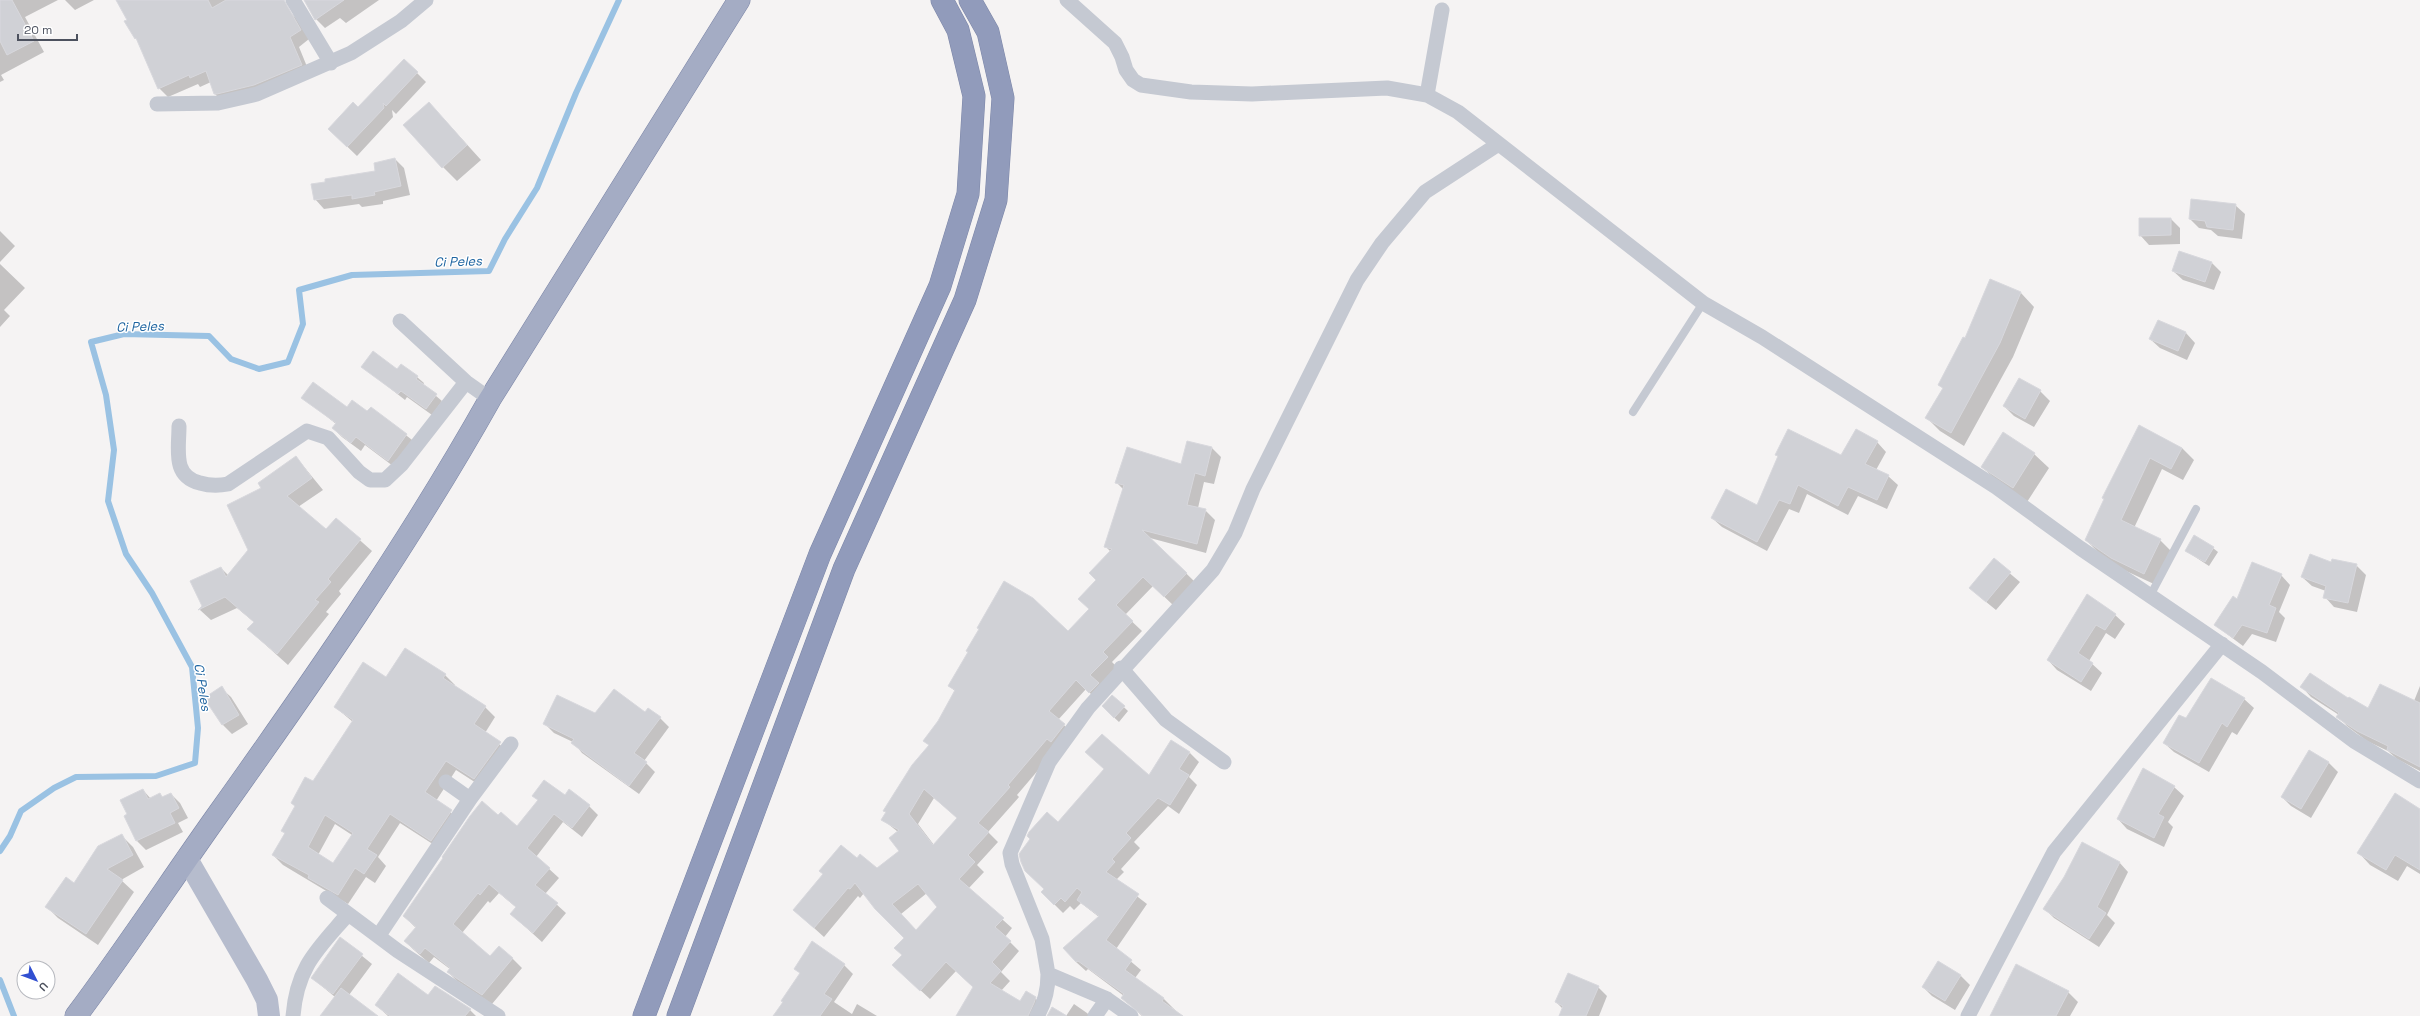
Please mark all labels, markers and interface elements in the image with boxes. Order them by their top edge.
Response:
scale bar [18,16,77,42]
text: 20 m [24,22,52,38]
water label: Ci Peles [434,252,483,271]
water label: Ci Peles [116,317,165,336]
water label: Ci Peles [190,662,215,713]
north arrow [16,960,56,1000]
text: U [36,979,51,994]

